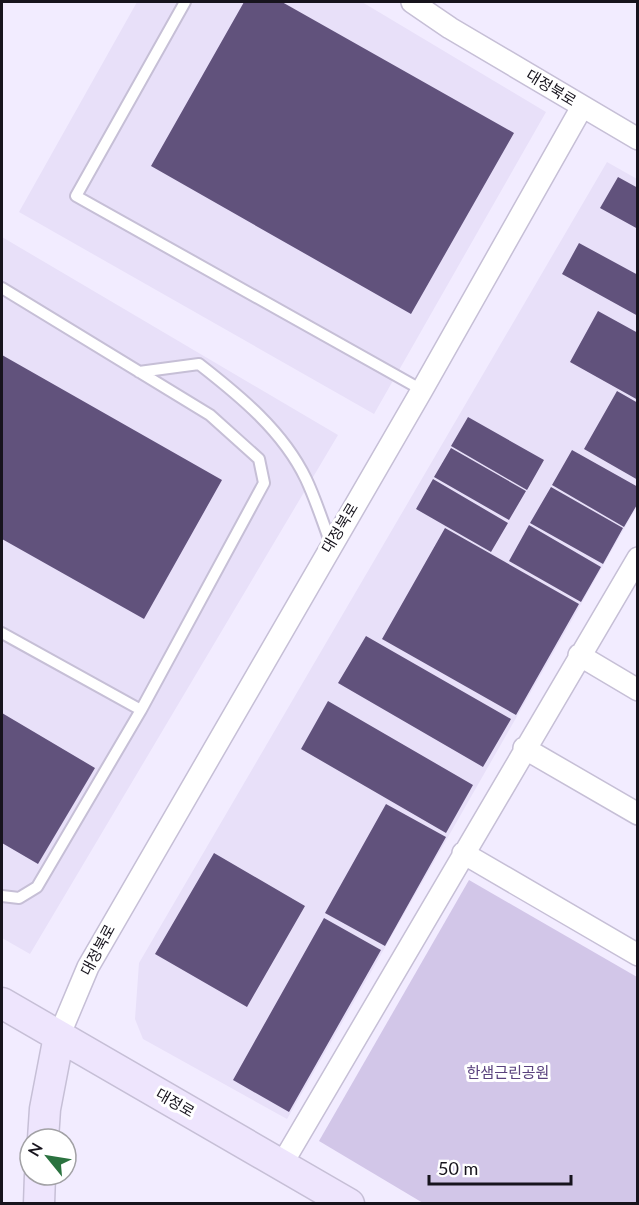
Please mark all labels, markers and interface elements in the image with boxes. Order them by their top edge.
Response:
street label: 대정북로 [523,65,580,109]
street label: 대정북로 [317,499,361,556]
street label: 대정북로 [76,921,118,978]
park label: 한샘근린공원 [467,1063,549,1081]
street label: 대정로 [153,1084,198,1120]
north arrow [18,1127,78,1187]
text: N [23,1139,46,1159]
scale bar [429,1148,572,1186]
text: 50 m [438,1157,478,1179]

